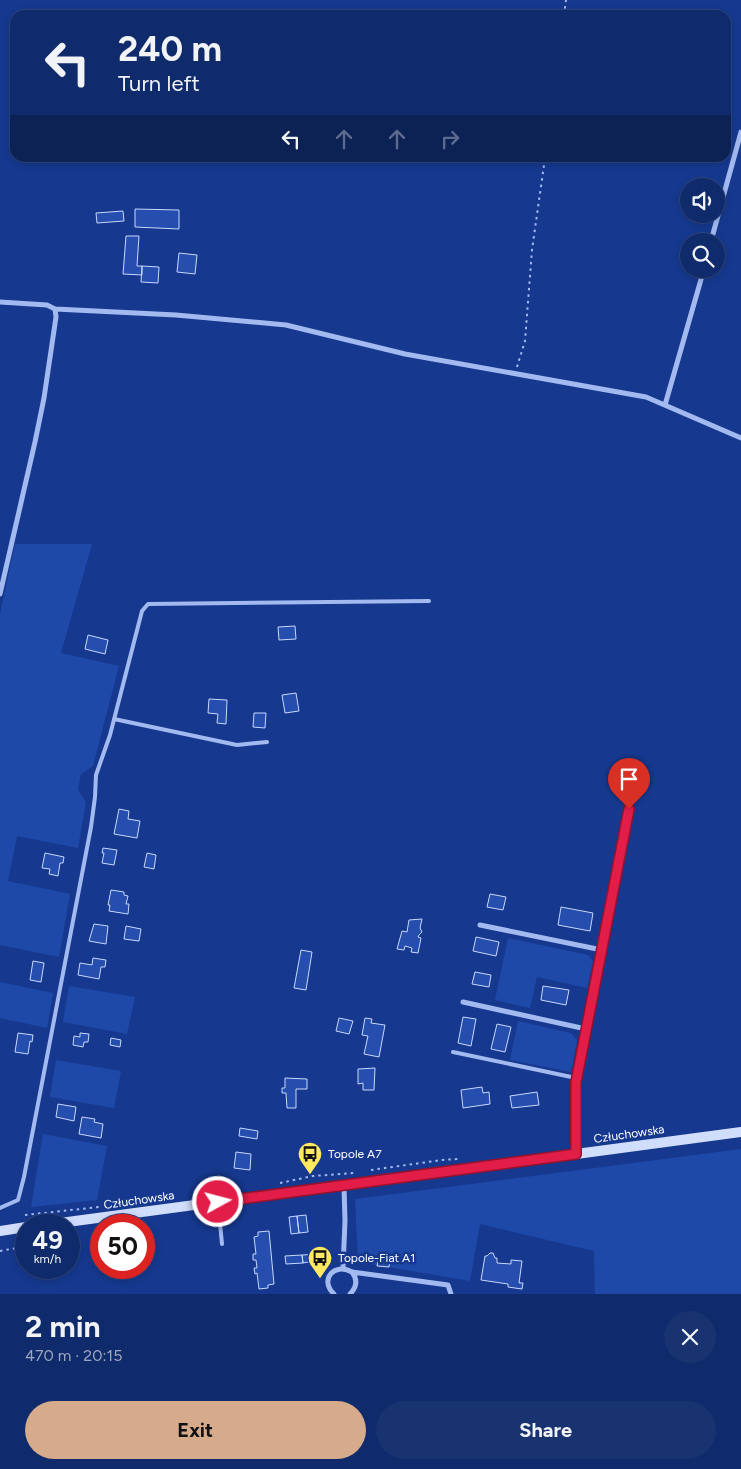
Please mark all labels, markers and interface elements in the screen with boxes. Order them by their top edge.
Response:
text: 240 m [118,28,222,70]
icon: left [35,30,100,95]
text: Turn left [118,70,200,97]
icon: left [277,125,305,153]
icon: ahead [330,125,358,153]
icon: ahead [383,125,411,153]
icon: right [436,125,464,153]
map controls [680,178,725,278]
button: sound [680,178,725,223]
button: search [680,233,725,278]
pin [608,758,650,809]
icon: arrive [615,765,643,793]
street label: Człuchowska [593,1122,665,1146]
bus stop icon: Topole A7 [297,1141,323,1175]
place label: Topole A7 [328,1147,382,1161]
position arrow [191,1175,243,1227]
street label: Człuchowska [103,1188,175,1212]
speed limit sign: 50 [90,1214,155,1279]
text: 49 [32,1225,63,1255]
bus stop icon: Topole-Fiat A1 [307,1245,333,1279]
place label: Topole-Fiat A1 [338,1251,415,1265]
text: km/h [34,1252,61,1266]
text: 2 min [25,1308,101,1345]
button: close [664,1311,716,1363]
text: 470 m · 20:15 [25,1346,122,1365]
button: Exit [25,1401,366,1459]
button: Share [376,1401,716,1459]

